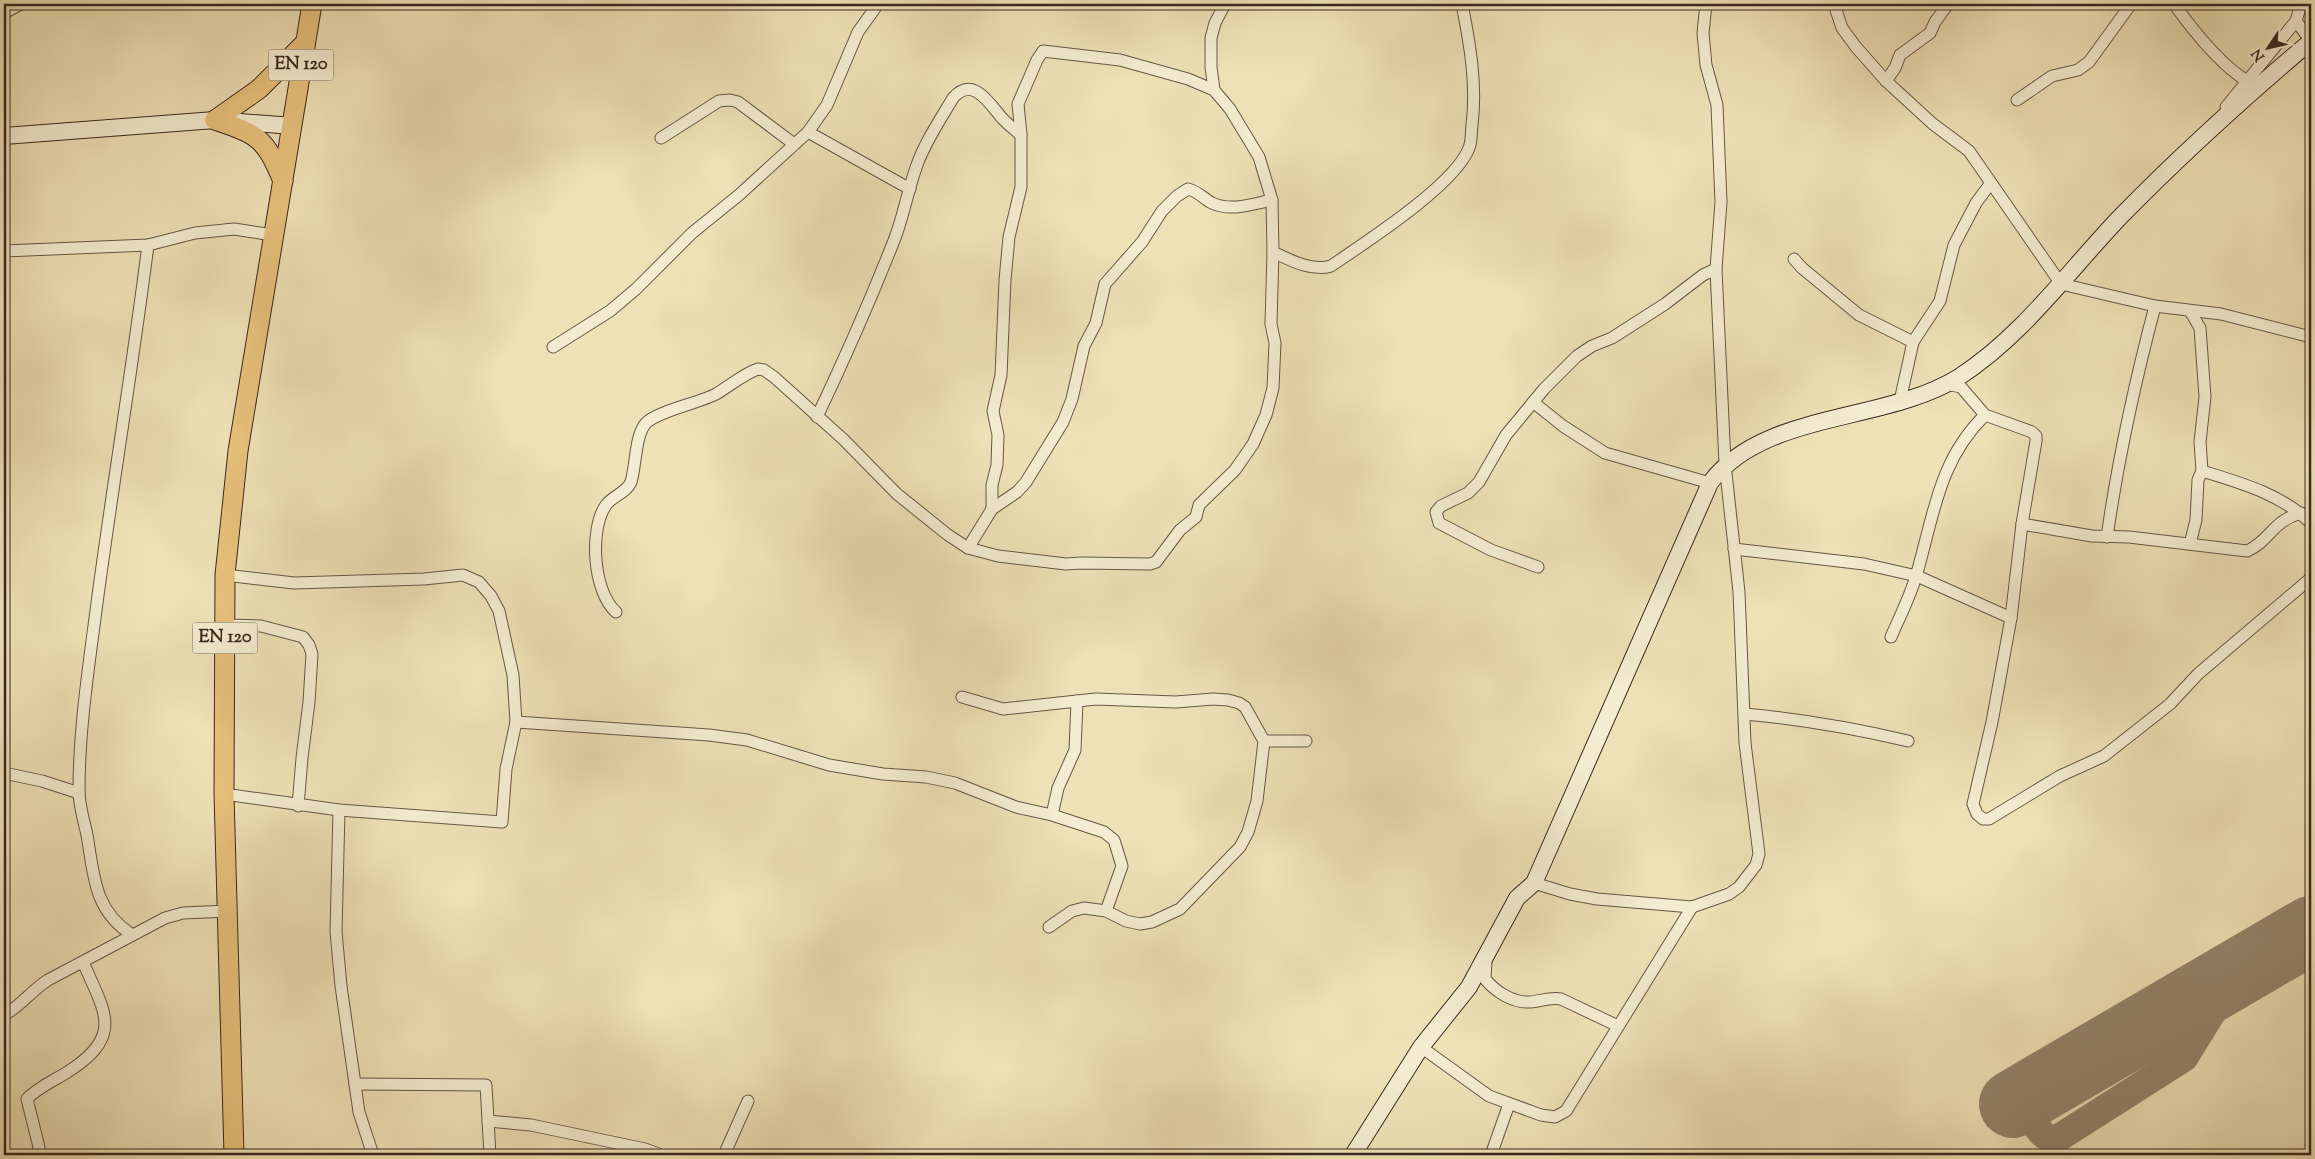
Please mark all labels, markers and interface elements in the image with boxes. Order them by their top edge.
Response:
north arrow [2242,22,2292,72]
text: N [2248,44,2270,65]
road number: EN 120 [268,50,334,80]
road number: EN 120 [192,622,258,654]

